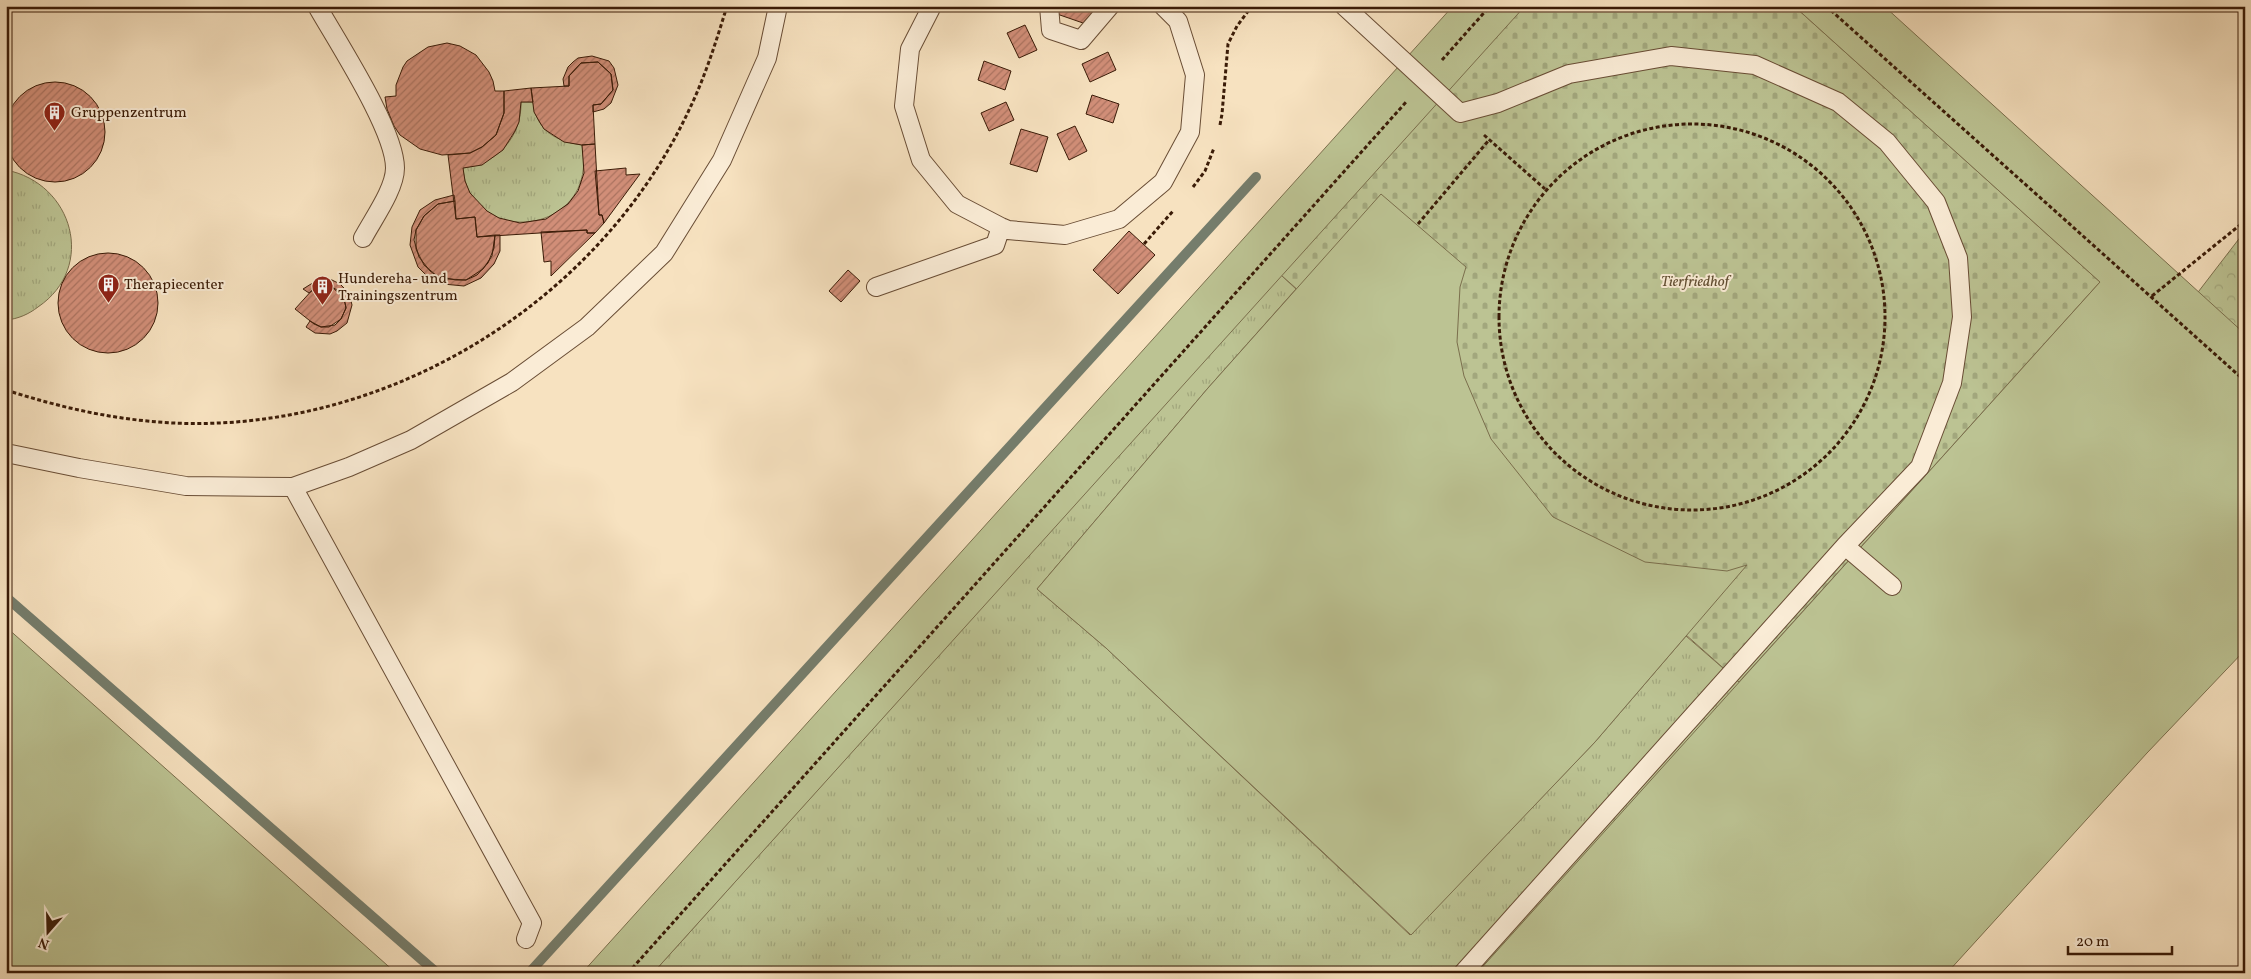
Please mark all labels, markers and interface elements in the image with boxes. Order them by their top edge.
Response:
building icon: Gruppenzentrum [43,100,67,131]
place label: Gruppenzentrum [71,103,187,124]
place label: Hundereha- und Trainingszentrum [338,269,458,307]
building icon: Therapiecenter [96,272,120,303]
park label: Tierfriedhof [1661,272,1731,293]
place label: Therapiecenter [124,275,224,296]
building icon: Hundereha- und Trainingszentrum [310,275,334,306]
north arrow [22,906,72,956]
scale bar [2068,924,2172,956]
text: N [36,932,52,953]
text: 20 m [2076,932,2109,953]

